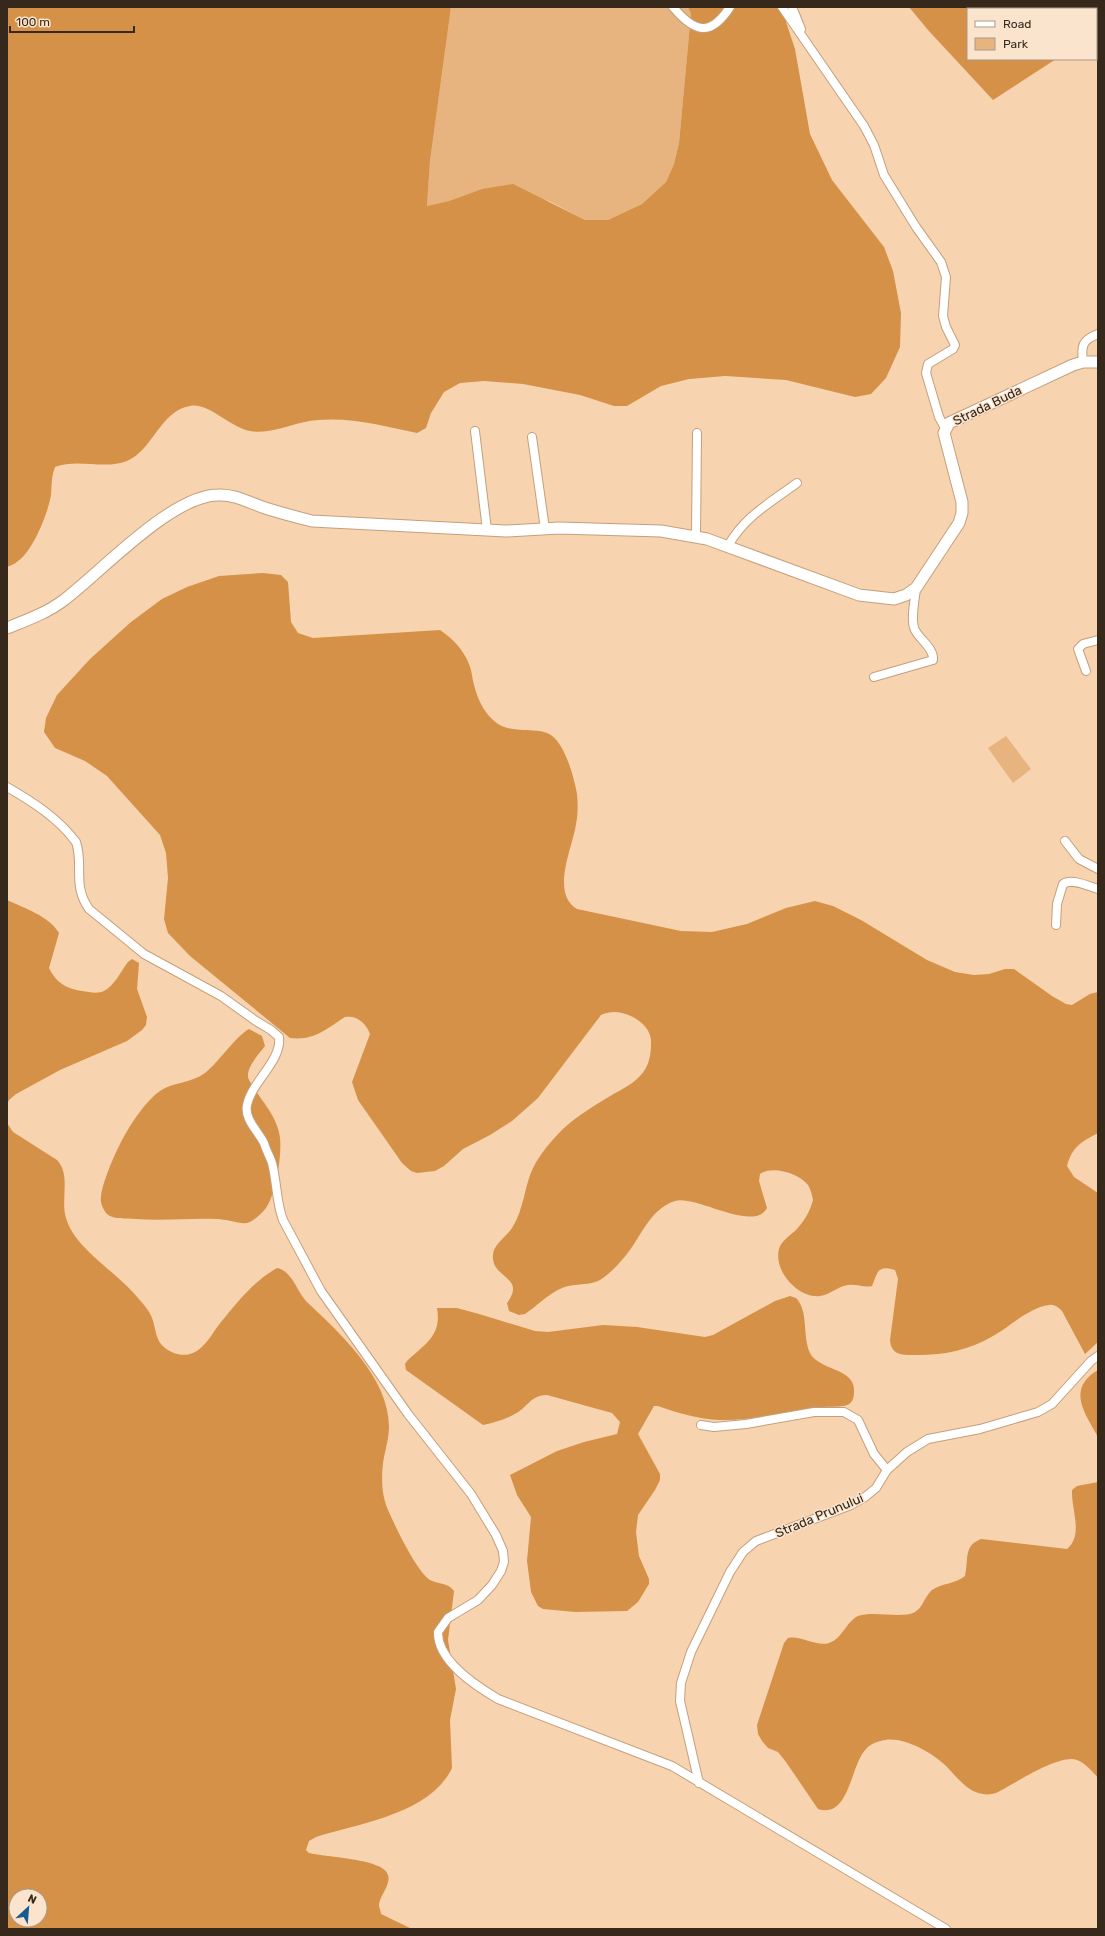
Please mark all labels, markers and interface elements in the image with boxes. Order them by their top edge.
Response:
scale bar [10,8,134,34]
legend [967,8,1097,60]
text: 100 m [16,15,50,29]
text: Road [1003,17,1031,31]
text: Park [1003,37,1029,51]
street label: Strada Buda [950,382,1024,429]
street label: Strada Prunului [773,1490,865,1541]
north arrow [8,1888,48,1928]
text: N [26,1892,39,1907]

